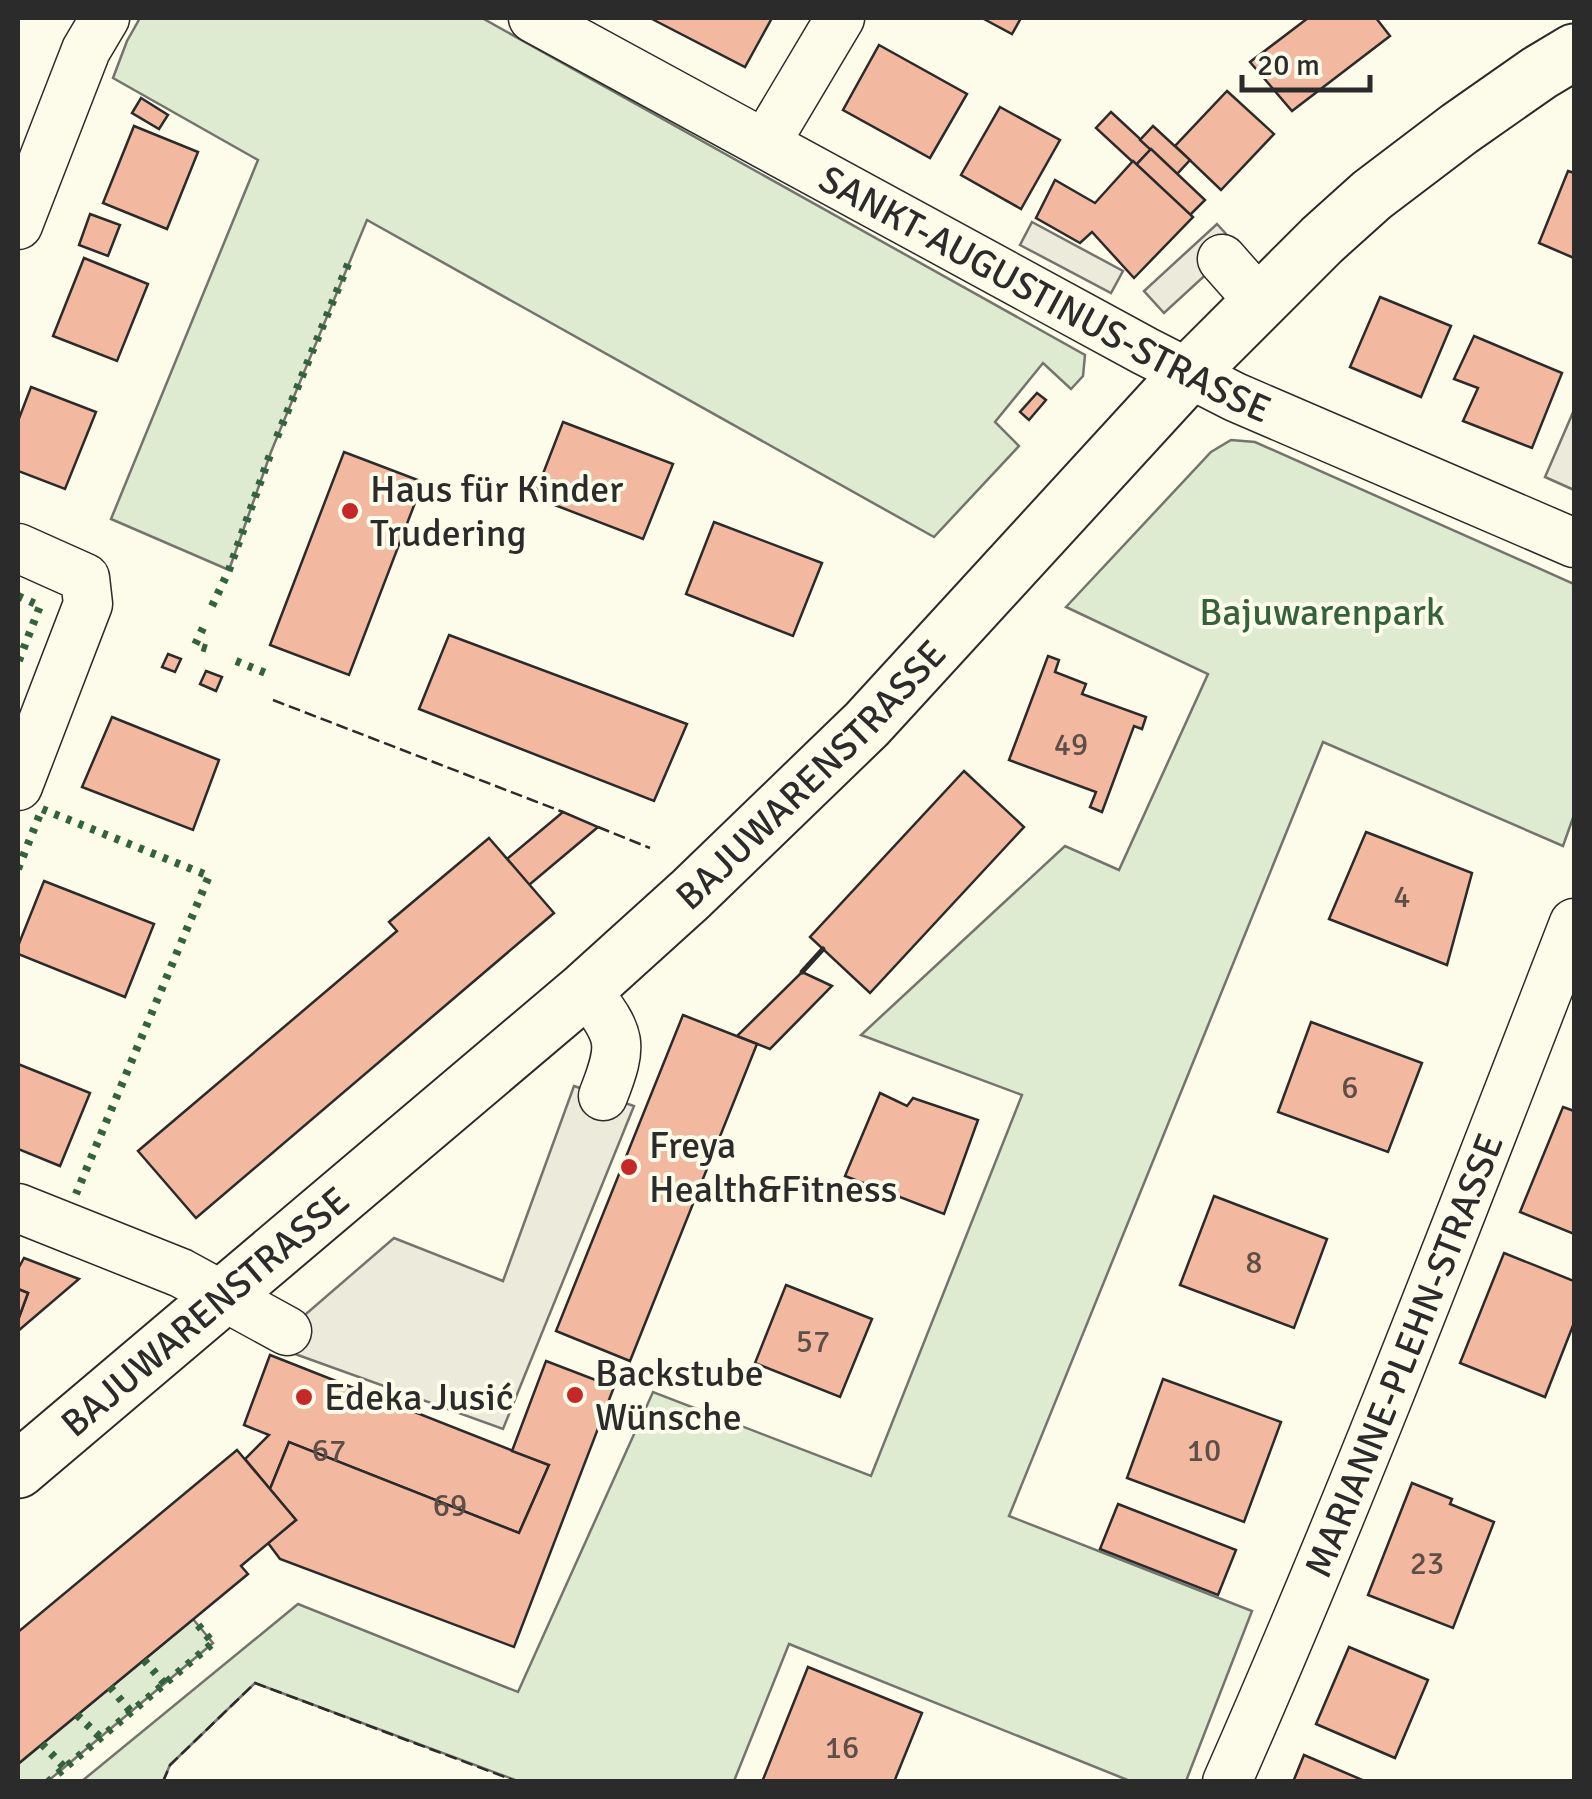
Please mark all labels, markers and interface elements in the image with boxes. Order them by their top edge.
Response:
scale bar [1242,30,1370,92]
text: 20 m [1257,47,1320,84]
street label: SANKT-AUGUSTINUS-STRASSE [811,155,1278,433]
place label: Haus für Kinder Trudering [370,466,623,557]
marker: Haus für Kinder Trudering [339,500,361,522]
park label: Bajuwarenpark [1199,589,1445,636]
street label: BAJUWARENSTRASSE [666,630,956,920]
house number: 49 [1054,725,1088,764]
house number: 4 [1393,877,1411,916]
house number: 6 [1341,1068,1359,1107]
place label: Freya Health&Fitness [649,1122,897,1213]
street label: MARIANNE-PLEHN-STRASSE [1294,1127,1514,1584]
marker: Freya Health&Fitness [618,1156,640,1178]
street label: BAJUWARENSTRASSE [52,1177,359,1447]
house number: 8 [1245,1243,1263,1282]
house number: 57 [796,1322,830,1361]
place label: Backstube Wünsche [595,1350,764,1441]
place label: Edeka Jusić [324,1374,514,1421]
marker: Backstube Wünsche [564,1384,586,1406]
marker: Edeka Jusić [293,1386,315,1408]
house number: 67 [312,1431,346,1470]
house number: 10 [1187,1431,1221,1470]
house number: 69 [433,1486,467,1525]
house number: 23 [1410,1544,1444,1583]
house number: 16 [825,1728,859,1767]

